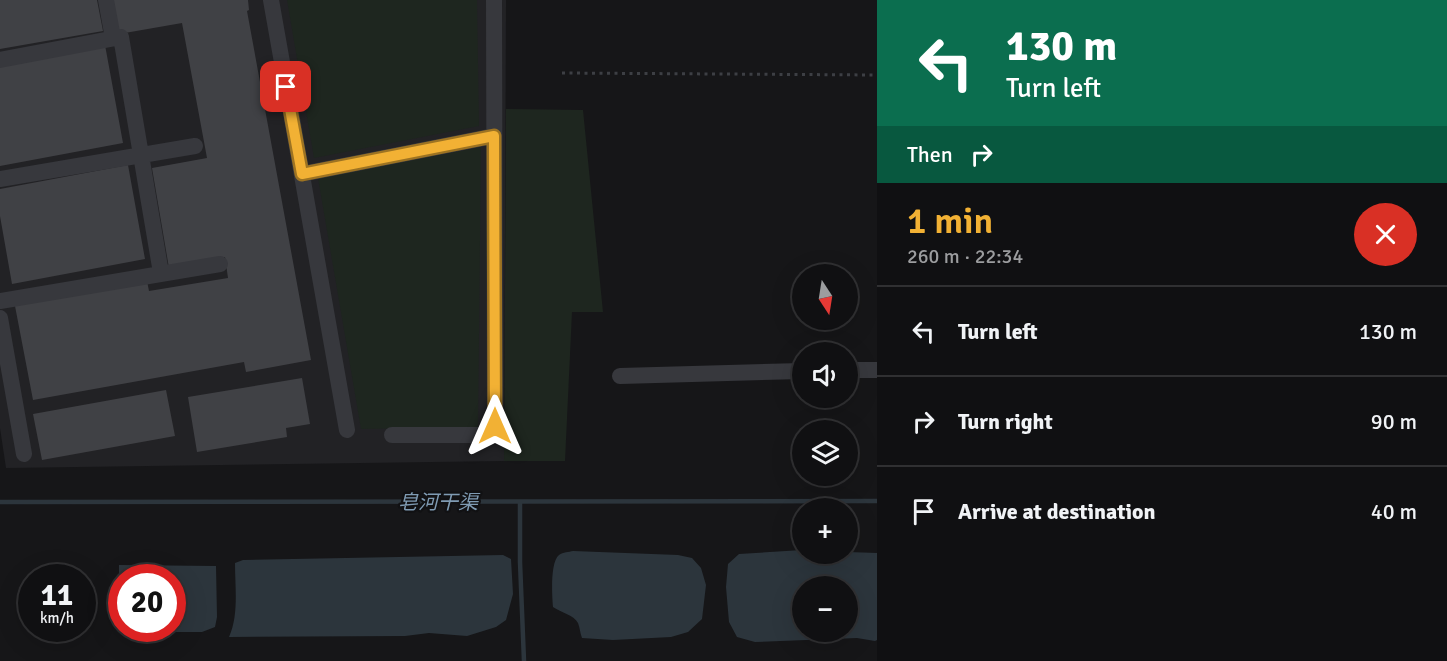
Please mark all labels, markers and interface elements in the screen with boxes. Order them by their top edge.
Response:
text: 130 m [1006,21,1117,72]
icon: left [907,24,985,102]
pin [260,61,311,112]
icon: arrive [269,70,302,103]
text: Turn left [1006,72,1101,105]
icon: right [965,138,998,171]
text: Then [907,141,953,168]
text: 1 min [907,199,993,244]
button: close [1354,203,1417,266]
text: 260 m · 22:34 [907,244,1023,269]
north arrow [792,264,858,330]
map controls [792,264,858,642]
icon: left [907,315,940,348]
text: Turn left [958,318,1038,345]
text: 130 m [1359,318,1417,345]
button: sound [792,342,858,408]
position arrow [463,394,527,458]
icon: right [907,405,940,438]
text: Turn right [958,408,1053,435]
text: 90 m [1371,408,1417,435]
button: layers [792,420,858,486]
water label: 皂河干渠 [398,490,481,515]
icon: arrive [907,495,940,528]
button: + [792,498,858,564]
text: Arrive at destination [958,498,1155,525]
text: 40 m [1371,498,1417,525]
speed limit sign: 20 [108,564,186,642]
button: − [792,576,858,642]
text: 11 [41,577,73,614]
text: km/h [40,609,74,627]

